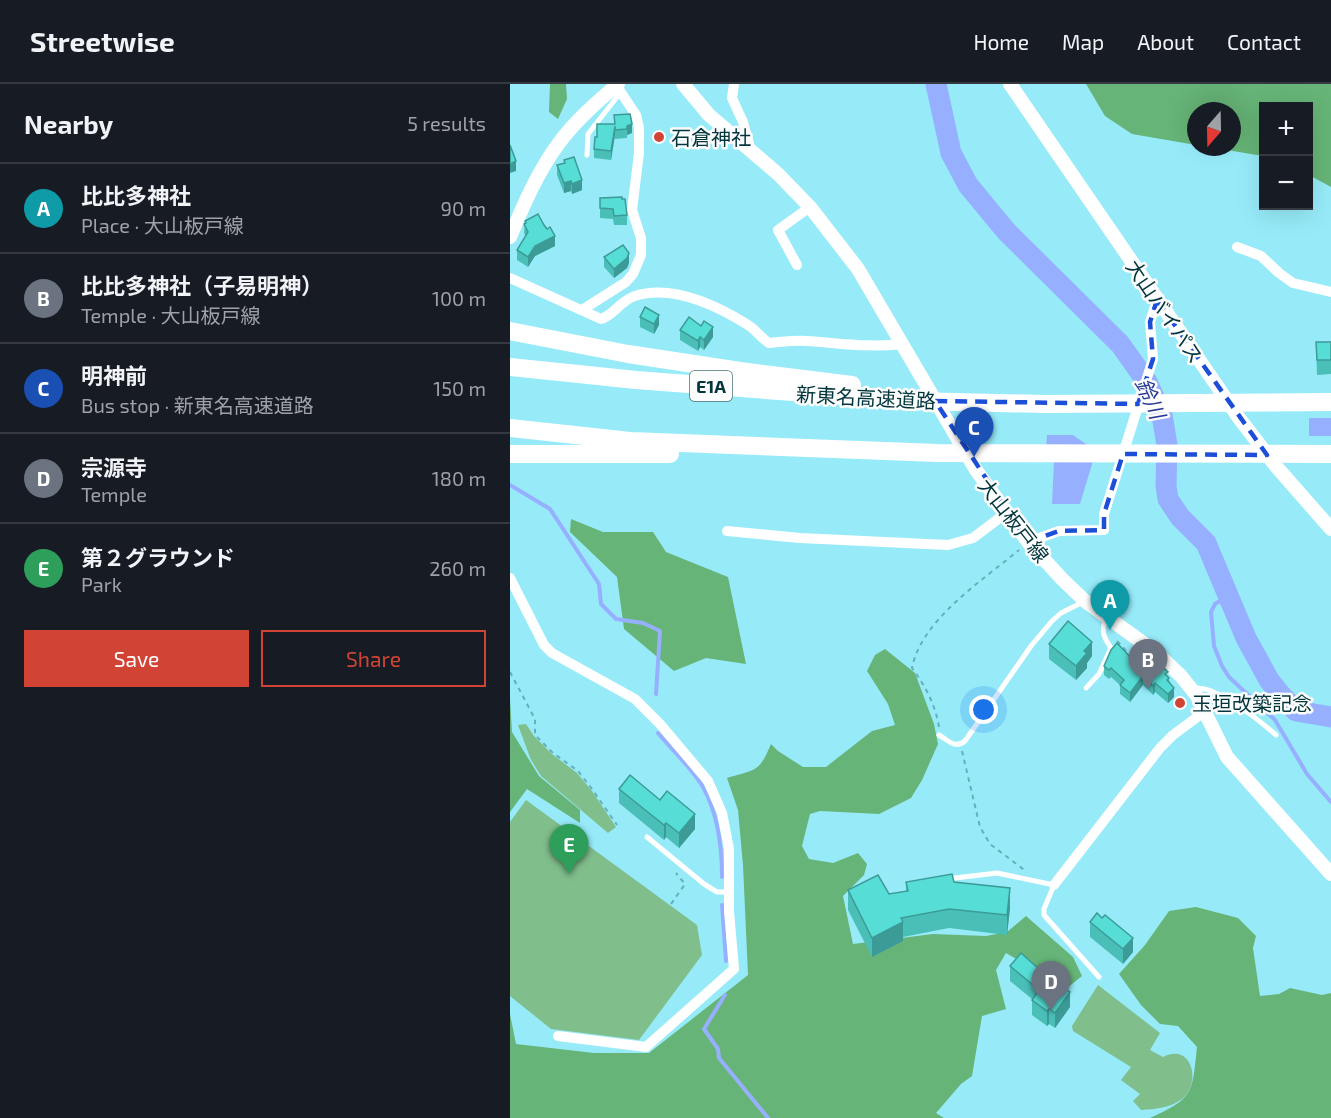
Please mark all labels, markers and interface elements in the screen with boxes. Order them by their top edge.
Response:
text: Streetwise [30,24,175,58]
text: Home [973,29,1029,54]
text: Map [1062,29,1104,54]
text: About [1137,29,1194,54]
text: Contact [1227,29,1301,54]
north arrow [1187,102,1241,156]
map controls [1259,102,1313,210]
button: + [1259,102,1313,156]
text: Nearby [24,108,113,139]
text: 5 results [407,111,486,135]
place label: 石倉神社 [671,125,751,149]
marker: 石倉神社 [652,130,666,144]
button: − [1259,156,1313,210]
text: 比比多神社 [81,182,191,208]
text: A [37,196,50,220]
text: 90 m [441,196,486,220]
text: Place · 大山板戸線 [81,213,244,237]
street label: 大山バイパス [1122,255,1208,367]
text: 比比多神社（子易明神） [81,272,323,298]
text: B [37,286,50,310]
text: 100 m [432,286,486,310]
text: Temple · 大山板戸線 [81,303,261,327]
text: 明神前 [81,362,147,388]
road number: E1A [690,371,732,401]
water label: 鈴川 [1131,374,1172,424]
text: C [38,376,49,400]
text: 150 m [433,376,486,400]
street label: 新東名高速道路 [795,381,937,413]
text: Bus stop · 新東名高速道路 [81,393,314,417]
pin: C [954,408,994,457]
text: 宗源寺 [81,454,147,480]
text: D [37,466,50,490]
text: 180 m [432,466,486,490]
street label: 大山板戸線 [974,473,1054,567]
text: Temple [81,482,147,506]
text: 第２グラウンド [81,544,235,570]
text: E [38,556,49,580]
text: 260 m [429,556,486,580]
text: Park [81,572,122,596]
pin: A [1090,580,1130,630]
button: Save [24,630,249,687]
button: Share [261,630,486,687]
pin: B [1128,640,1168,689]
place label: 玉垣改築記念 [1192,691,1312,715]
your location [969,695,998,724]
marker: 玉垣改築記念 [1173,696,1187,710]
pin: E [550,824,588,874]
pin: D [1032,962,1070,1011]

